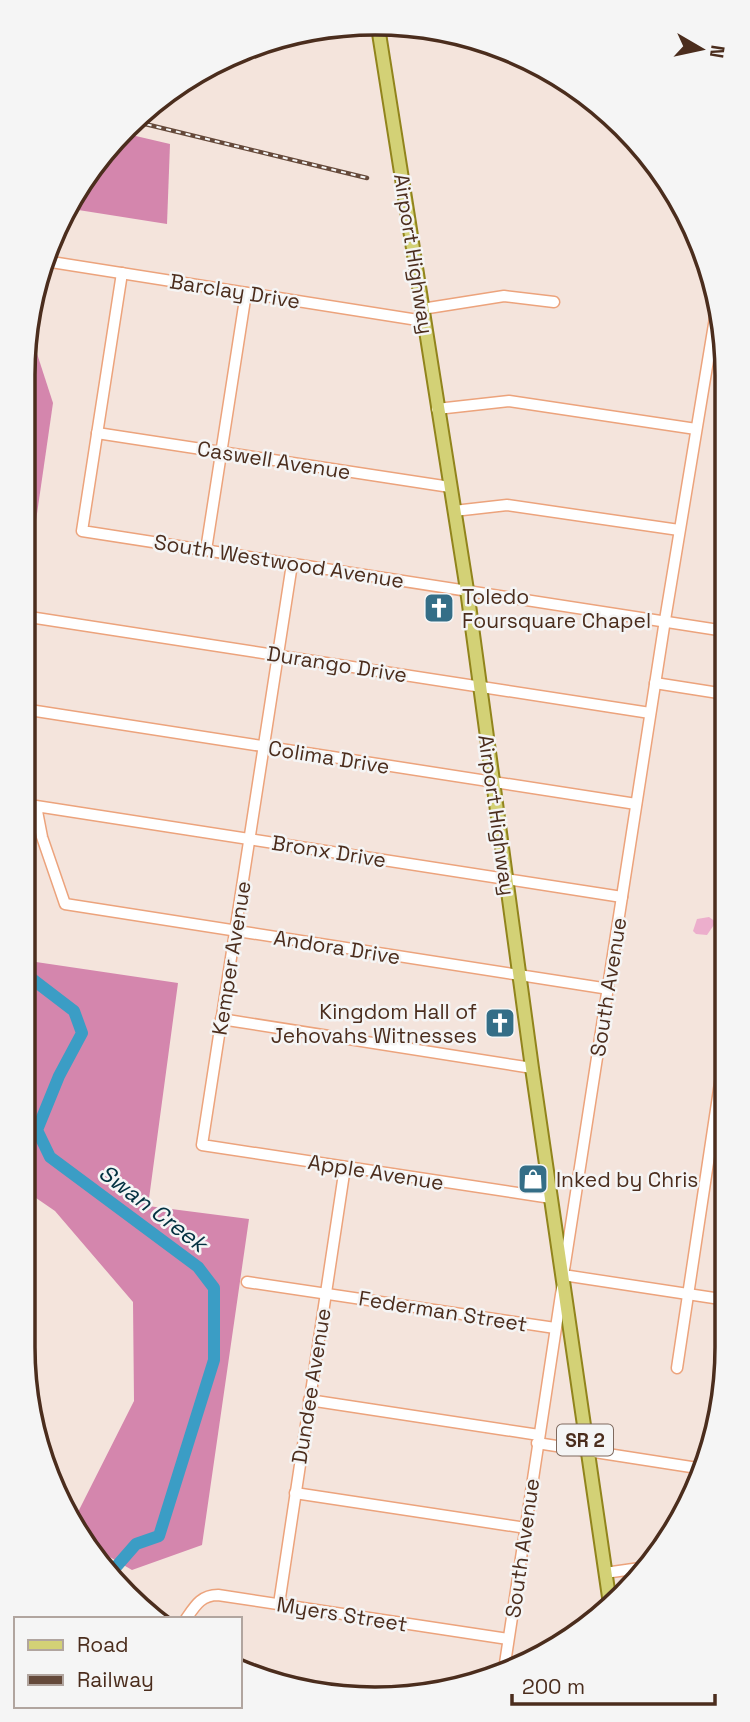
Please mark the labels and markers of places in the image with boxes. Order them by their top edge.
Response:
place label: Toledo Foursquare Chapel [462,583,651,634]
church icon: Toledo Foursquare Chapel [422,591,456,625]
place label: Kingdom Hall of Jehovahs Witnesses [271,998,477,1049]
church icon: Kingdom Hall of Jehovahs Witnesses [483,1006,517,1040]
shop icon: Inked by Chris [516,1162,550,1196]
place label: Inked by Chris [556,1166,698,1193]

